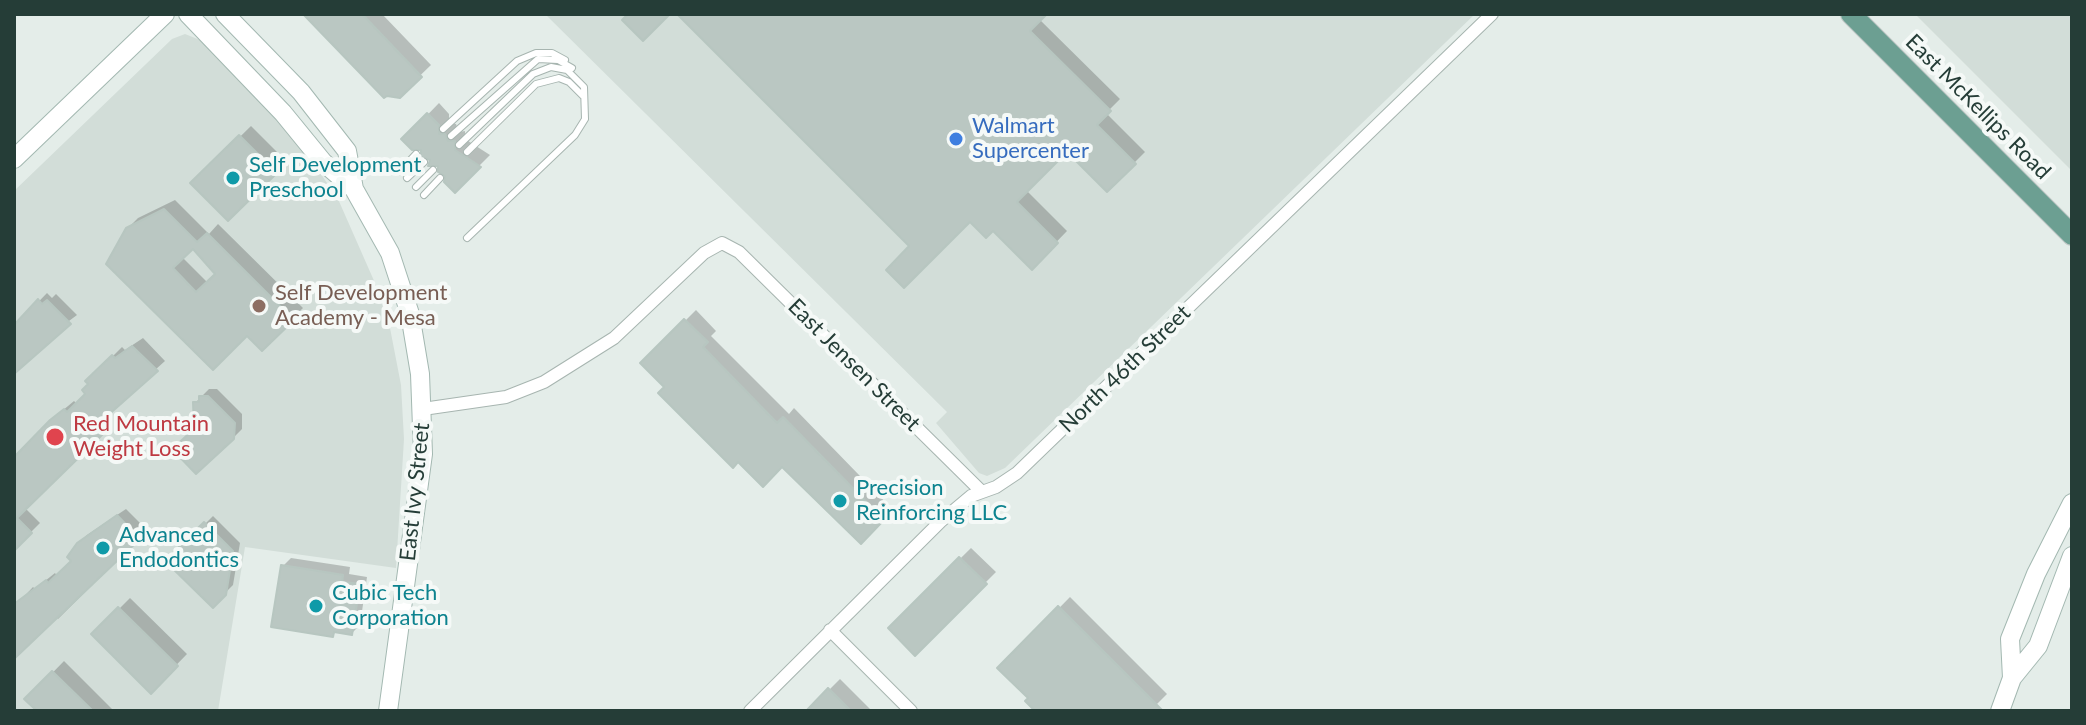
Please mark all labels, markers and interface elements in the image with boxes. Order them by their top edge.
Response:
street label: East McKellips Road [1900,29,2056,185]
place label: Walmart Supercenter [972,113,1089,164]
marker: Walmart Supercenter [947,130,965,148]
place label: Self Development Preschool [249,152,421,204]
marker: Self Development Preschool [224,169,242,187]
place label: Self Development Academy - Mesa [275,280,447,332]
street label: East Jensen Street [782,293,926,437]
marker: Self Development Academy - Mesa [250,297,268,315]
street label: North 46th Street [1054,300,1196,438]
place label: Red Mountain Weight Loss [73,411,209,462]
street label: East Ivy Street [395,422,435,562]
marker: Red Mountain Weight Loss [44,426,66,448]
place label: Precision Reinforcing LLC [856,475,1007,526]
marker: Precision Reinforcing LLC [831,492,849,510]
place label: Advanced Endodontics [119,522,239,574]
marker: Advanced Endodontics [94,539,112,557]
place label: Cubic Tech Corporation [332,580,449,632]
marker: Cubic Tech Corporation [307,597,325,615]

